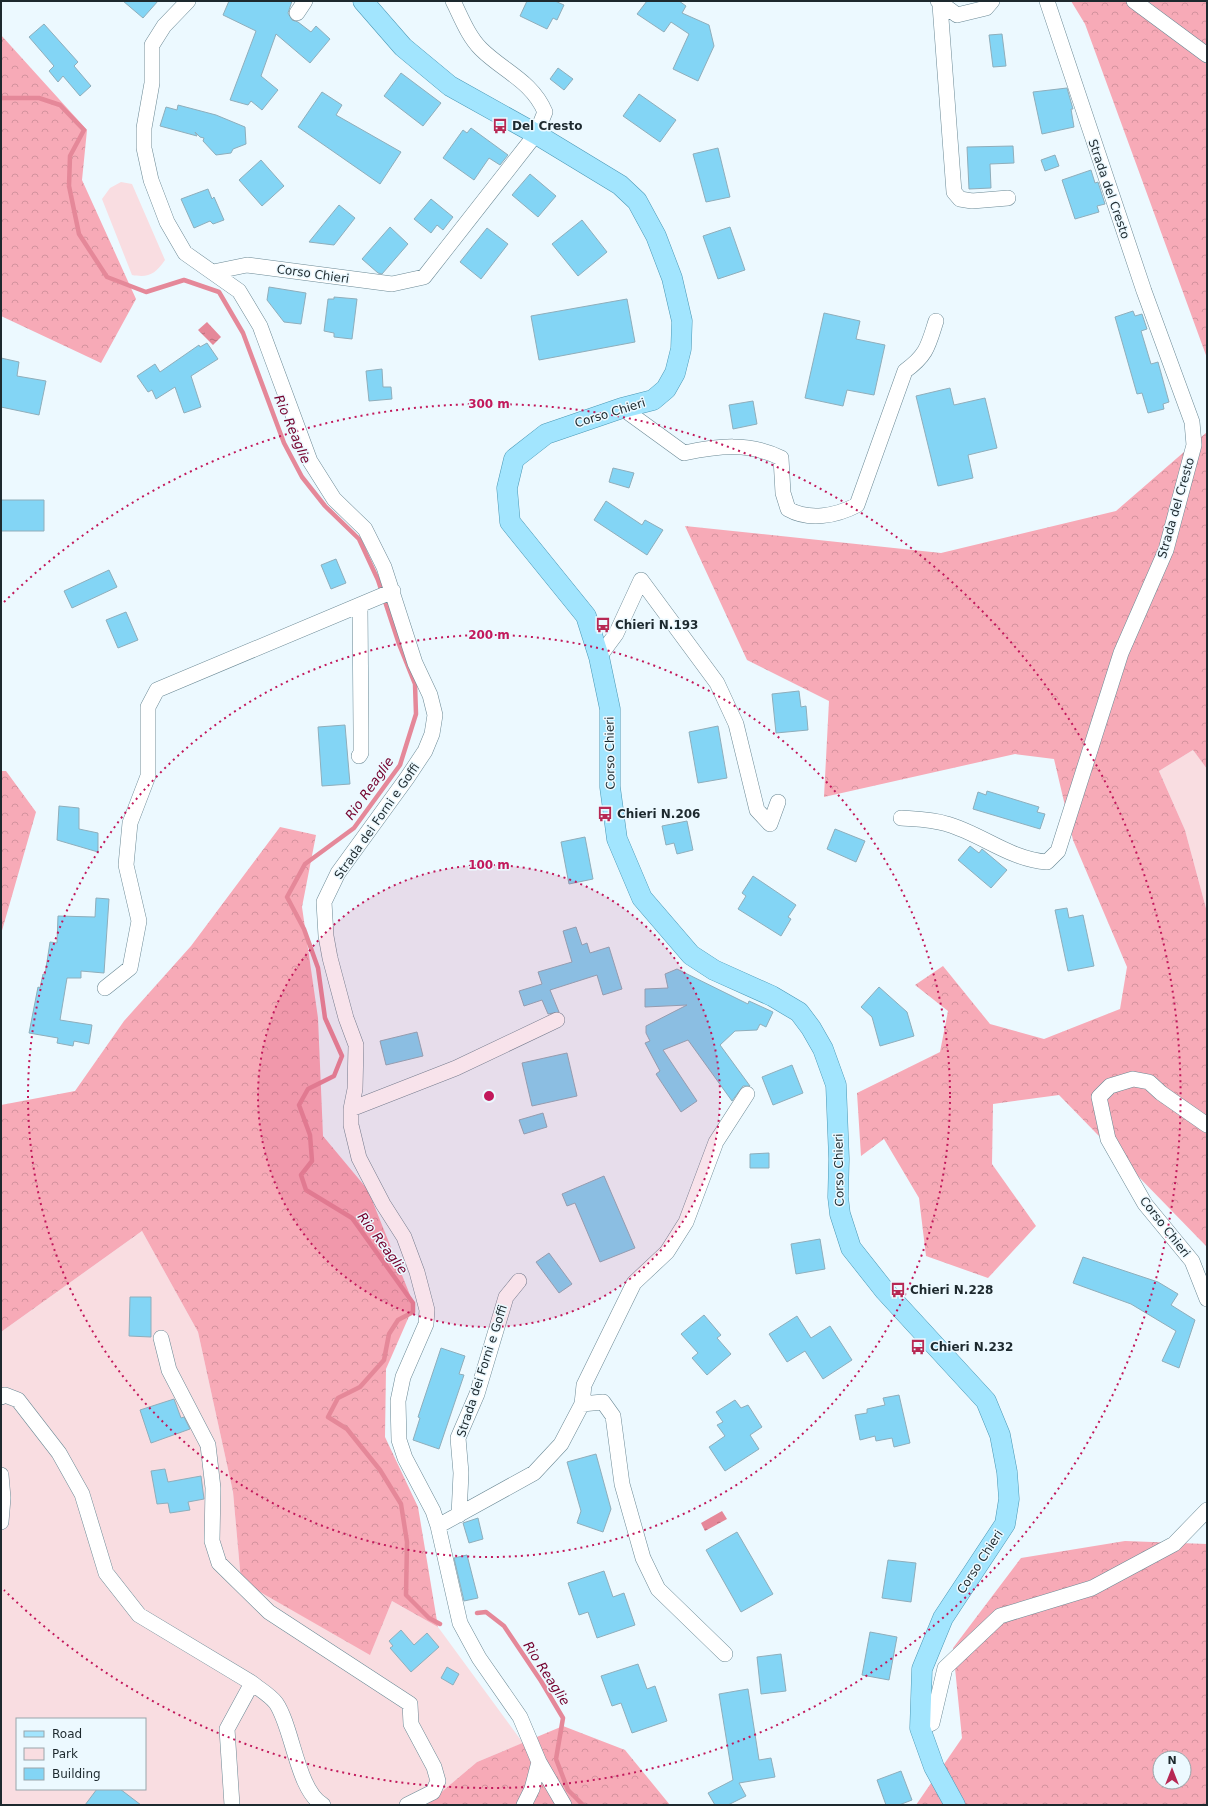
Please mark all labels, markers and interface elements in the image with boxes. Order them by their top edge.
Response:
bus stop icon: Del Cresto [491,117,509,135]
place label: Del Cresto [512,119,582,133]
street label: Strada del Cresto [1085,137,1133,241]
street label: Corso Chieri [276,262,350,286]
water label: Rio Reaglie [271,393,314,466]
street label: Corso Chieri [573,396,647,430]
text: 300 m [468,397,510,411]
street label: Strada del Cresto [1155,456,1197,560]
bus stop icon: Chieri N.193 [594,616,612,634]
place label: Chieri N.193 [615,618,698,632]
text: 200 m [468,628,510,642]
street label: Corso Chieri [602,716,618,790]
water label: Rio Reaglie [342,754,397,823]
street label: Strada dei Forni e Goffi [332,760,422,882]
bus stop icon: Chieri N.206 [596,805,614,823]
place label: Chieri N.206 [617,807,700,821]
text: 100 m [468,858,510,872]
centre of rings [482,1089,496,1103]
street label: Corso Chieri [831,1133,847,1207]
street label: Corso Chieri [1137,1194,1193,1260]
water label: Rio Reaglie [355,1210,411,1277]
bus stop icon: Chieri N.228 [889,1281,907,1299]
place label: Chieri N.228 [910,1283,993,1297]
street label: Strada dei Forni e Goffi [454,1303,510,1439]
bus stop icon: Chieri N.232 [909,1338,927,1356]
place label: Chieri N.232 [930,1340,1013,1354]
street label: Corso Chieri [954,1528,1006,1596]
water label: Rio Reaglie [520,1638,573,1708]
legend [16,1718,146,1790]
text: Road [52,1727,82,1741]
text: Park [52,1747,78,1761]
north arrow [1152,1750,1192,1790]
text: N [1167,1754,1177,1767]
text: Building [52,1767,101,1781]

